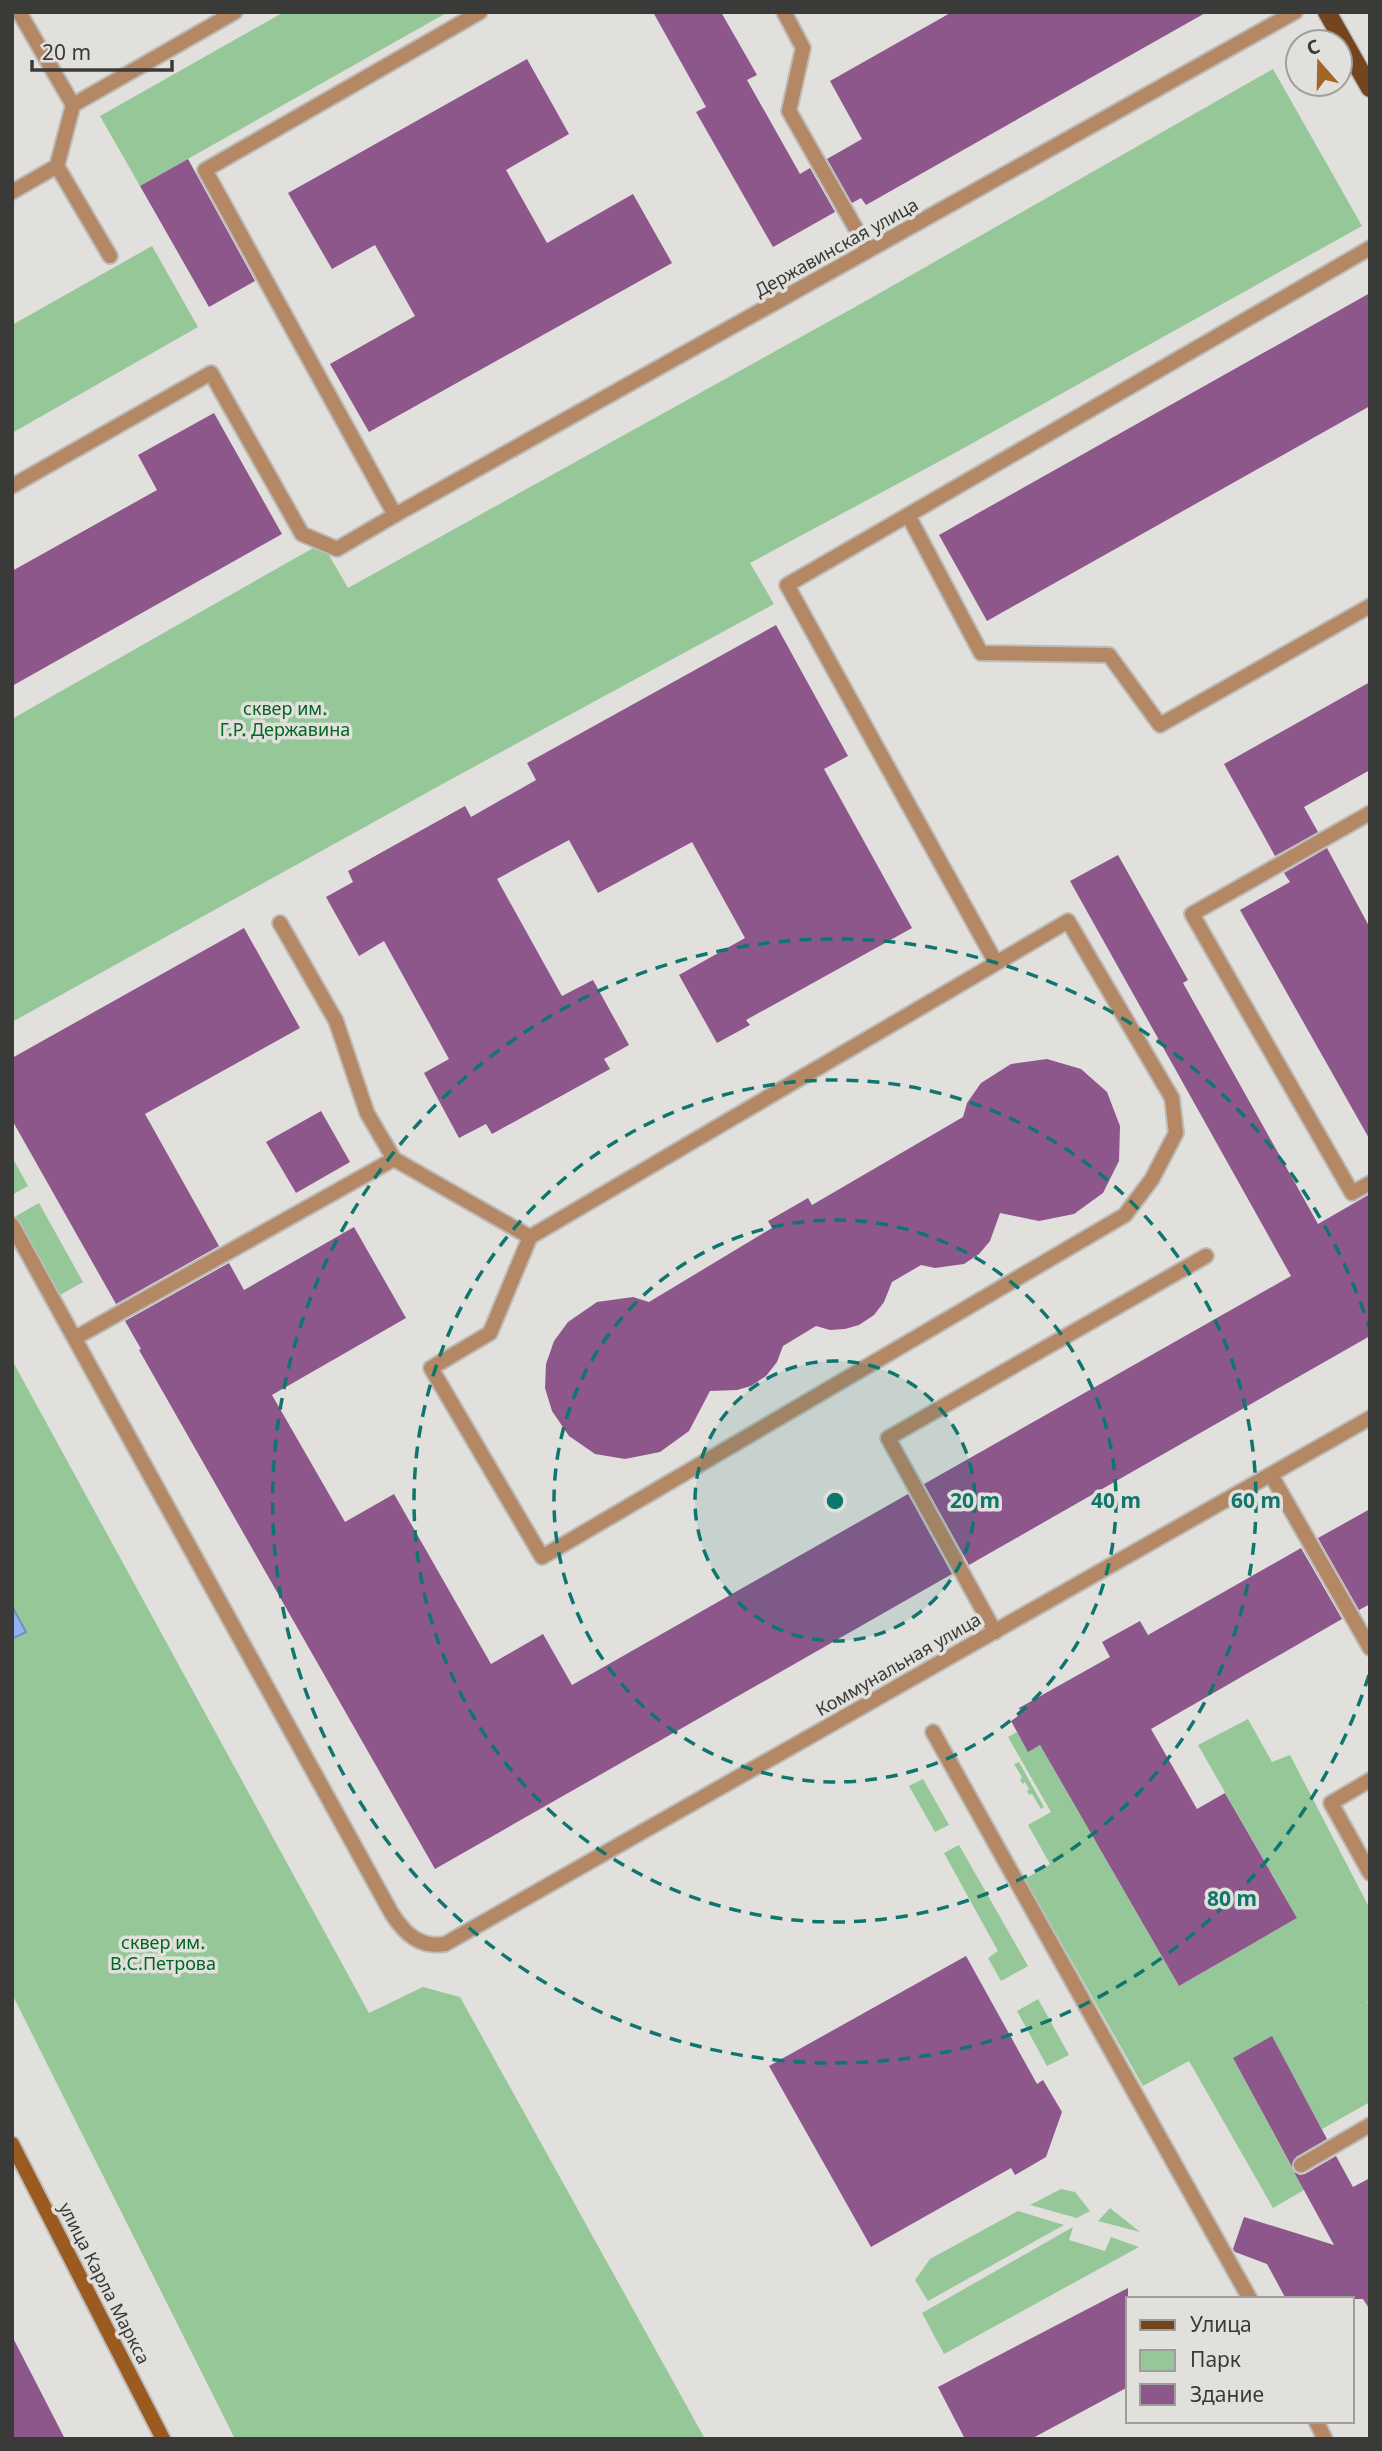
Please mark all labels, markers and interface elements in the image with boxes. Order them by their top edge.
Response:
scale bar [32,28,172,72]
north arrow [1284,28,1354,98]
text: С [1303,33,1323,61]
text: 20 m [42,38,91,66]
street label: Державинская улица [750,192,922,302]
park label: сквер им. Г.Р. Державина [220,696,350,741]
text: 20 m [950,1486,1000,1514]
text: 40 m [1091,1486,1141,1514]
text: 60 m [1231,1486,1281,1514]
centre of rings [823,1489,847,1513]
street label: Коммунальная улица [811,1607,985,1721]
text: 80 m [1207,1884,1257,1912]
park label: сквер им. В.С.Петрова [110,1930,216,1975]
street label: улица Карла Маркса [54,2198,156,2368]
legend [1126,2297,1354,2423]
text: Улица [1190,2310,1252,2338]
text: Парк [1190,2345,1241,2373]
text: Здание [1190,2380,1264,2408]

